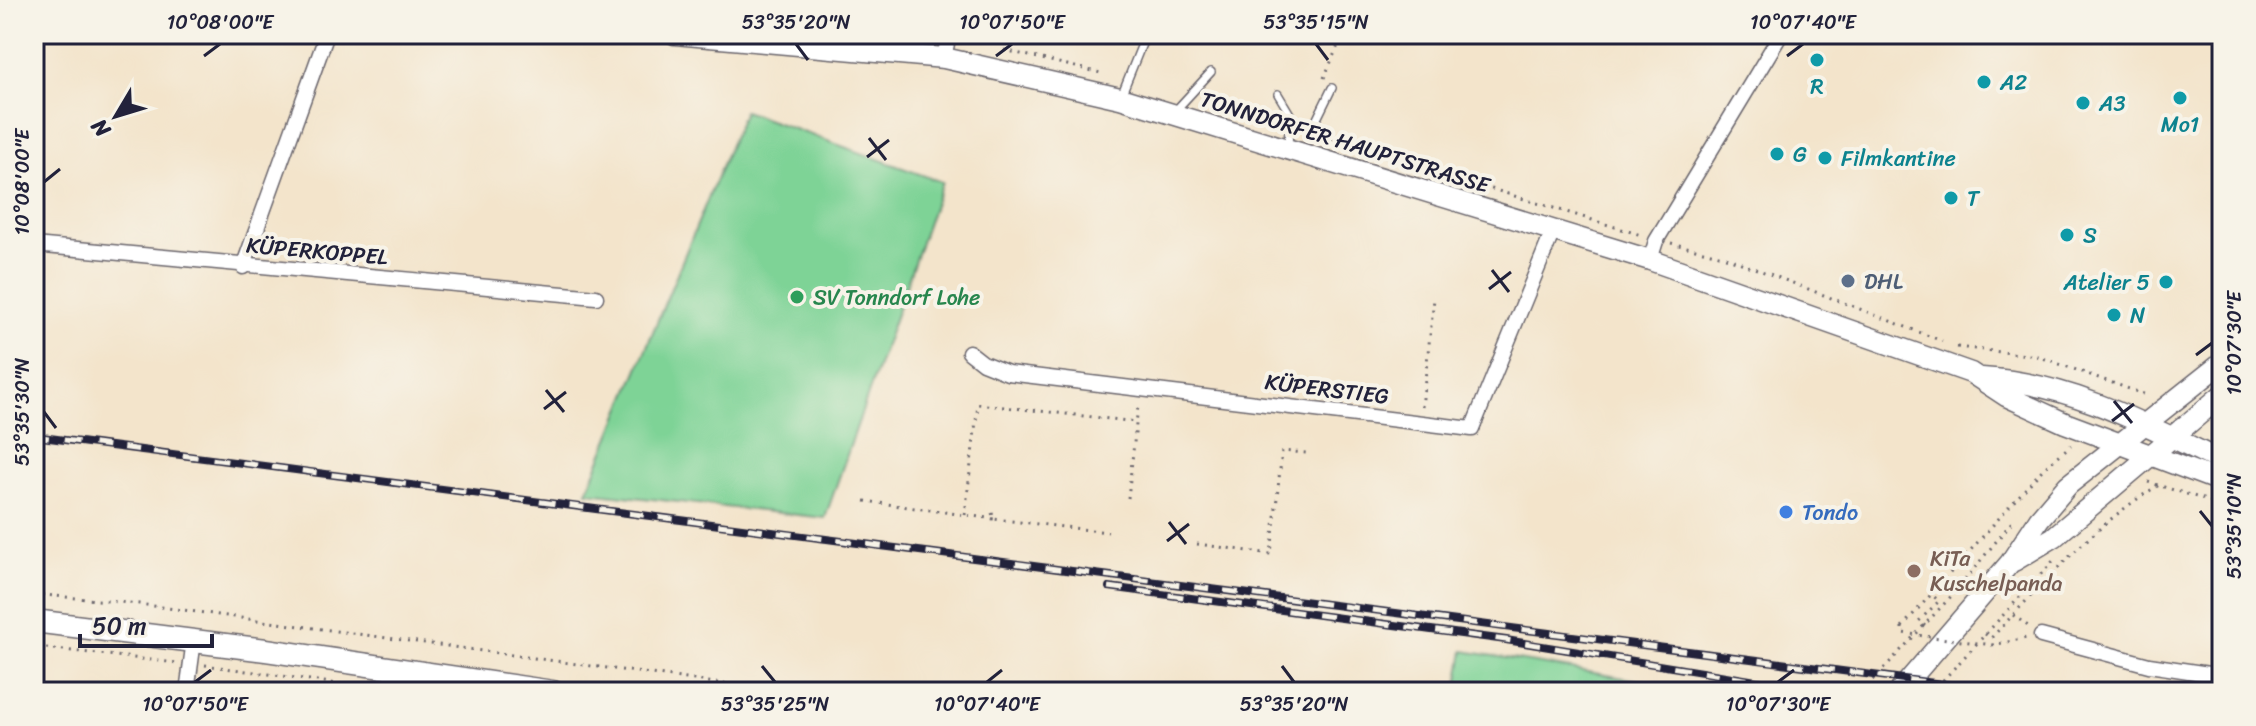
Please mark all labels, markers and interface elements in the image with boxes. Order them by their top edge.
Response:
text: 10°08'00"E [167,5,275,40]
text: 53°35'20"N [742,5,851,40]
text: 10°07'50"E [959,5,1067,40]
text: 53°35'15"N [1263,5,1369,40]
text: 10°07'40"E [1750,5,1858,40]
marker: R [1808,51,1826,69]
place label: A2 [1999,63,2027,102]
place label: R [1810,67,1824,106]
marker: A2 [1975,73,1993,91]
north arrow [76,76,156,156]
street label: TONNDORFER HAUPTSTRASSE [1195,79,1496,205]
place label: A3 [2098,84,2126,123]
marker: Mo1 [2171,89,2189,107]
marker: A3 [2074,94,2092,112]
place label: Mo1 [2161,105,2199,144]
text: N [80,109,121,147]
text: 10°08'00"E [5,127,40,235]
place label: G [1793,135,1807,174]
place label: Filmkantine [1841,139,1956,178]
marker: G [1768,145,1786,163]
marker: Filmkantine [1816,149,1834,167]
place label: T [1967,179,1981,218]
marker: T [1942,189,1960,207]
place label: S [2083,216,2097,255]
street label: KÜPERKOPPEL [245,225,390,277]
marker: S [2058,226,2076,244]
place label: DHL [1864,262,1904,301]
place label: Atelier 5 [2063,263,2150,302]
marker: DHL [1839,272,1857,290]
marker: Atelier 5 [2157,273,2175,291]
place label: SV Tonndorf Lohe [813,278,980,317]
marker: SV Tonndorf Lohe [788,288,806,306]
text: 10°07'30"E [2217,289,2252,395]
place label: N [2130,296,2145,335]
marker: N [2105,306,2123,324]
text: 53°35'30"N [5,358,40,466]
street label: KÜPERSTIEG [1263,362,1391,416]
text: 53°35'10"N [2217,473,2252,579]
place label: Tondo [1802,493,1858,532]
marker: Tondo [1777,503,1795,521]
place label: KiTa Kuschelpanda [1930,539,2063,603]
marker: KiTa Kuschelpanda [1905,562,1923,580]
scale bar [80,598,212,648]
text: 50 m [92,605,147,647]
text: 10°07'50"E [142,687,250,722]
text: 53°35'25"N [721,687,829,722]
text: 10°07'40"E [934,687,1042,722]
text: 53°35'20"N [1240,687,1349,722]
text: 10°07'30"E [1726,687,1832,722]

